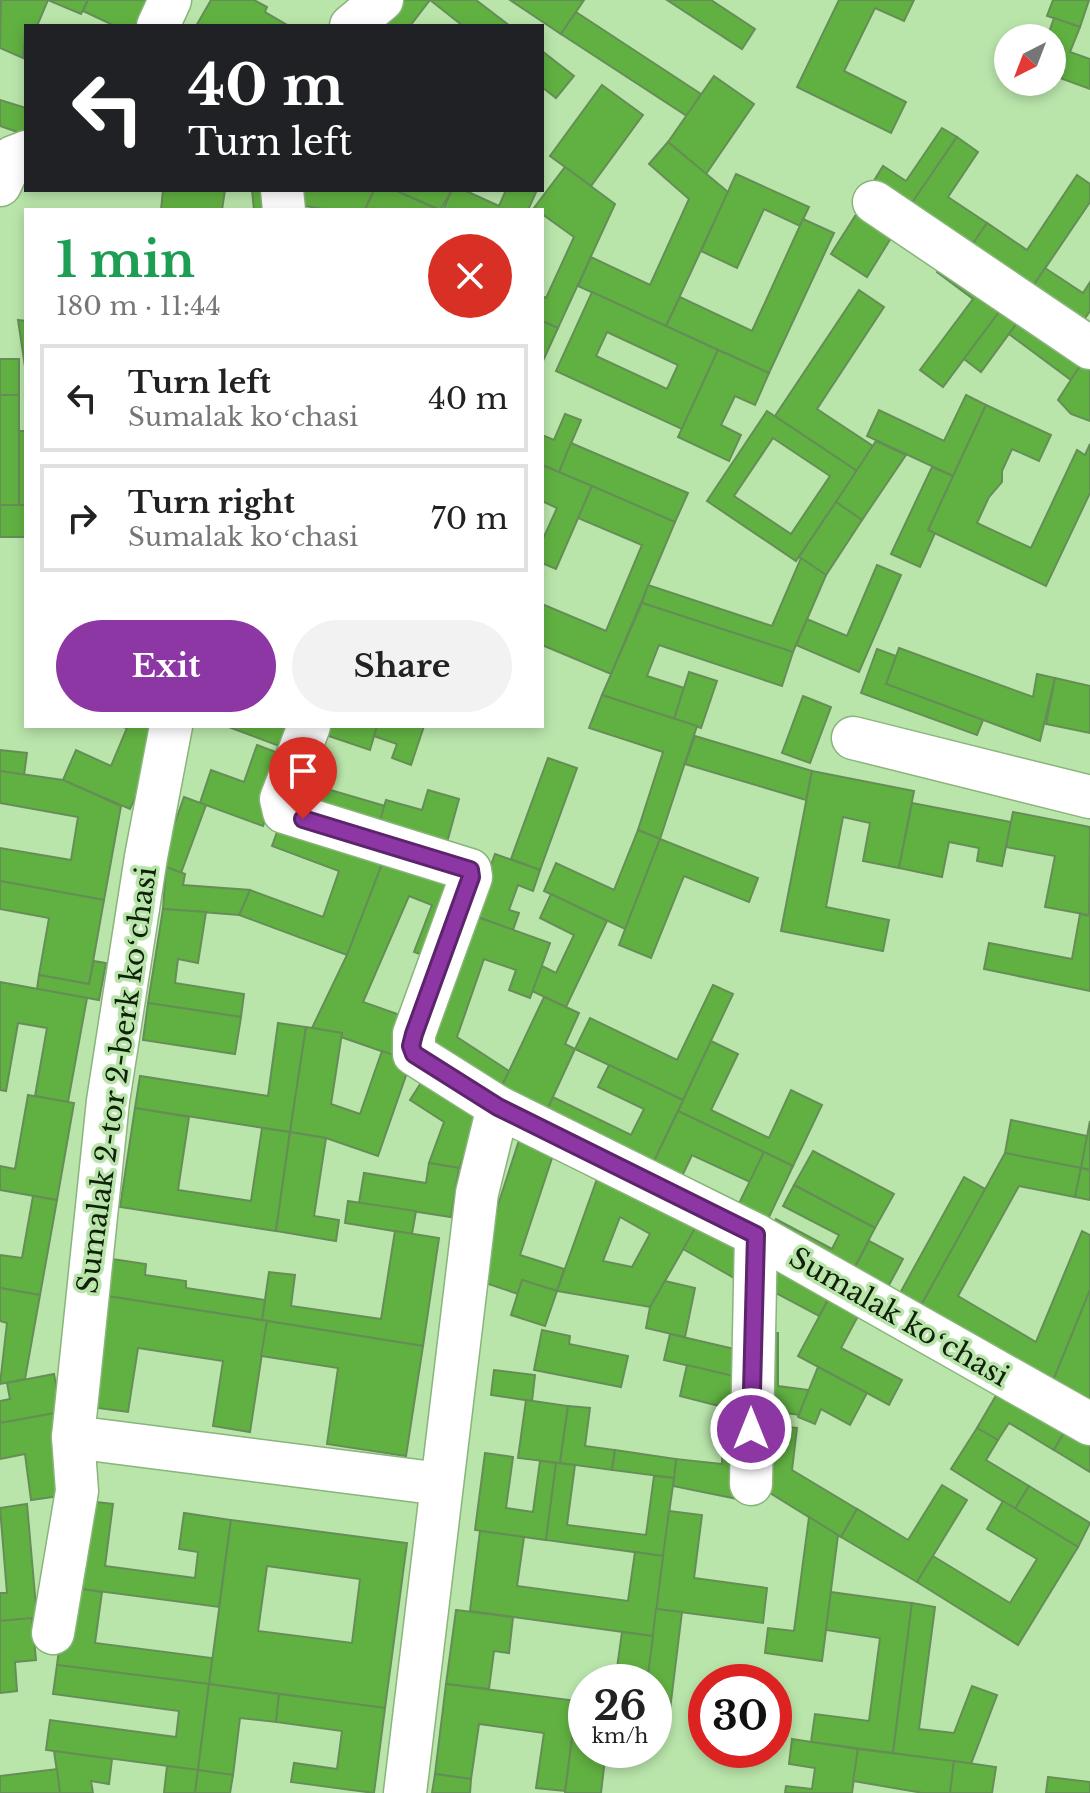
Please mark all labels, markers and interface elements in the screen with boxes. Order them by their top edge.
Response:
north arrow [994,24,1066,96]
map controls [994,24,1066,96]
text: 40 m [188,51,344,120]
icon: left [56,56,160,160]
text: Turn left [188,120,352,165]
text: 1 min [56,230,195,290]
button: close [428,234,512,318]
text: 180 m · 11:44 [56,290,221,322]
text: Turn left [128,364,271,401]
icon: left [60,376,104,420]
text: 40 m [428,380,508,417]
text: Sumalak koʻchasi [128,401,358,433]
text: Turn right [128,484,295,521]
icon: right [60,496,104,540]
text: 70 m [431,500,508,537]
text: Sumalak koʻchasi [128,521,358,553]
button: Exit [56,620,276,712]
button: Share [292,620,512,712]
pin [269,737,337,819]
icon: arrive [281,749,325,793]
street label: Sumalak 2-tor 2-berk koʻchasi [70,864,164,1296]
street label: Sumalak koʻchasi [783,1240,1015,1394]
position arrow [709,1387,793,1471]
speed limit sign: 30 [688,1664,792,1768]
text: 26 [594,1681,647,1731]
text: km/h [592,1724,648,1748]

